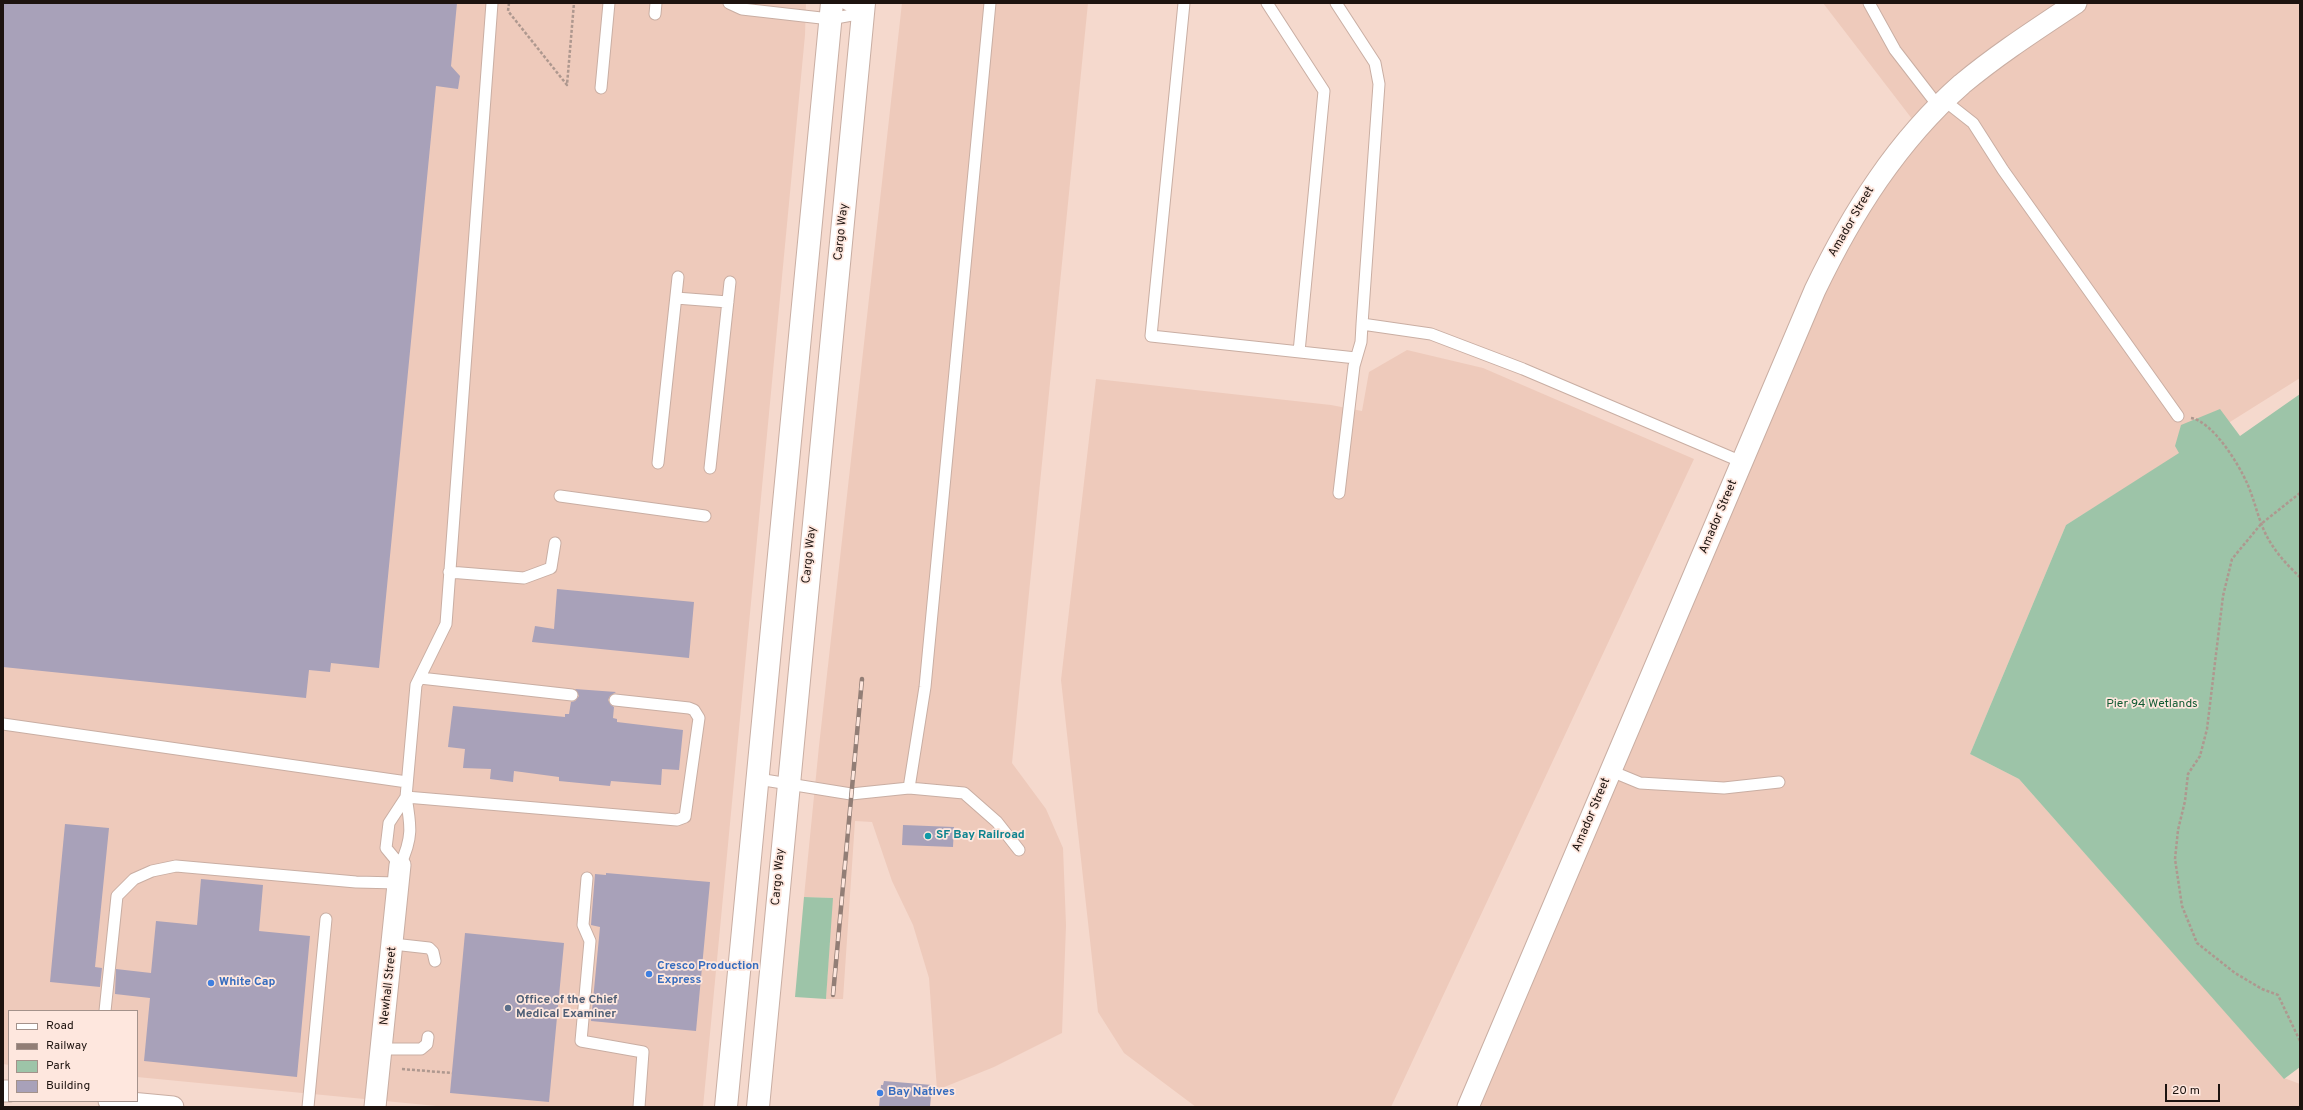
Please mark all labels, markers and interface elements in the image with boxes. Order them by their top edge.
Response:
street label: Amador Street [1826,184,1878,260]
street label: Cargo Way [832,203,852,261]
street label: Amador Street [1697,478,1741,556]
street label: Cargo Way [800,526,820,584]
park label: Pier 94 Wetlands [2106,698,2198,712]
street label: Amador Street [1570,776,1614,854]
place label: SF Bay Railroad [936,829,1025,843]
marker: SF Bay Railroad [923,831,933,841]
street label: Cargo Way [769,848,789,906]
street label: Newhall Street [378,946,400,1026]
place label: Cresco Production Express [657,960,759,988]
marker: Cresco Production Express [644,969,654,979]
place label: White Cap [219,976,275,990]
marker: White Cap [206,978,216,988]
place label: Office of the Chief Medical Examiner [516,994,617,1022]
marker: Office of the Chief Medical Examiner [503,1003,513,1013]
legend [8,1010,138,1102]
text: Road [46,1018,74,1034]
text: Railway [46,1038,87,1054]
text: Park [46,1058,71,1074]
scale bar [2167,1076,2222,1102]
text: Building [46,1078,90,1094]
text: 20 m [2172,1083,2200,1099]
place label: Bay Natives [888,1086,955,1100]
marker: Bay Natives [875,1088,885,1098]

